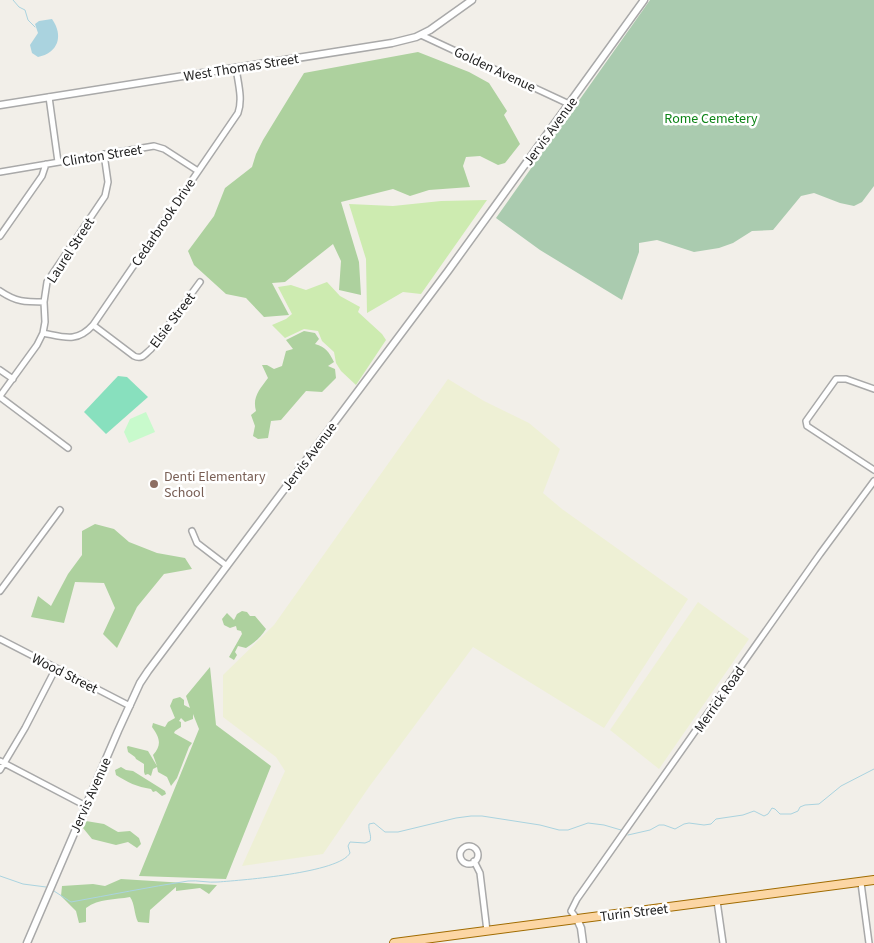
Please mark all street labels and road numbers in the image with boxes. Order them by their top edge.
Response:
street label: Golden Avenue [450,42,539,98]
street label: West Thomas Street [182,49,300,87]
street label: Jervis Avenue [519,93,583,170]
street label: Clinton Street [61,140,144,172]
street label: Cedarbrook Drive [127,175,201,271]
street label: Laurel Street [42,214,100,287]
street label: Elsie Street [145,288,201,353]
street label: Jervis Avenue [278,418,342,495]
street label: Wood Street [28,649,101,699]
street label: Merrick Road [690,663,750,737]
street label: Jervis Avenue [65,754,116,836]
street label: Turin Street [599,899,670,927]

